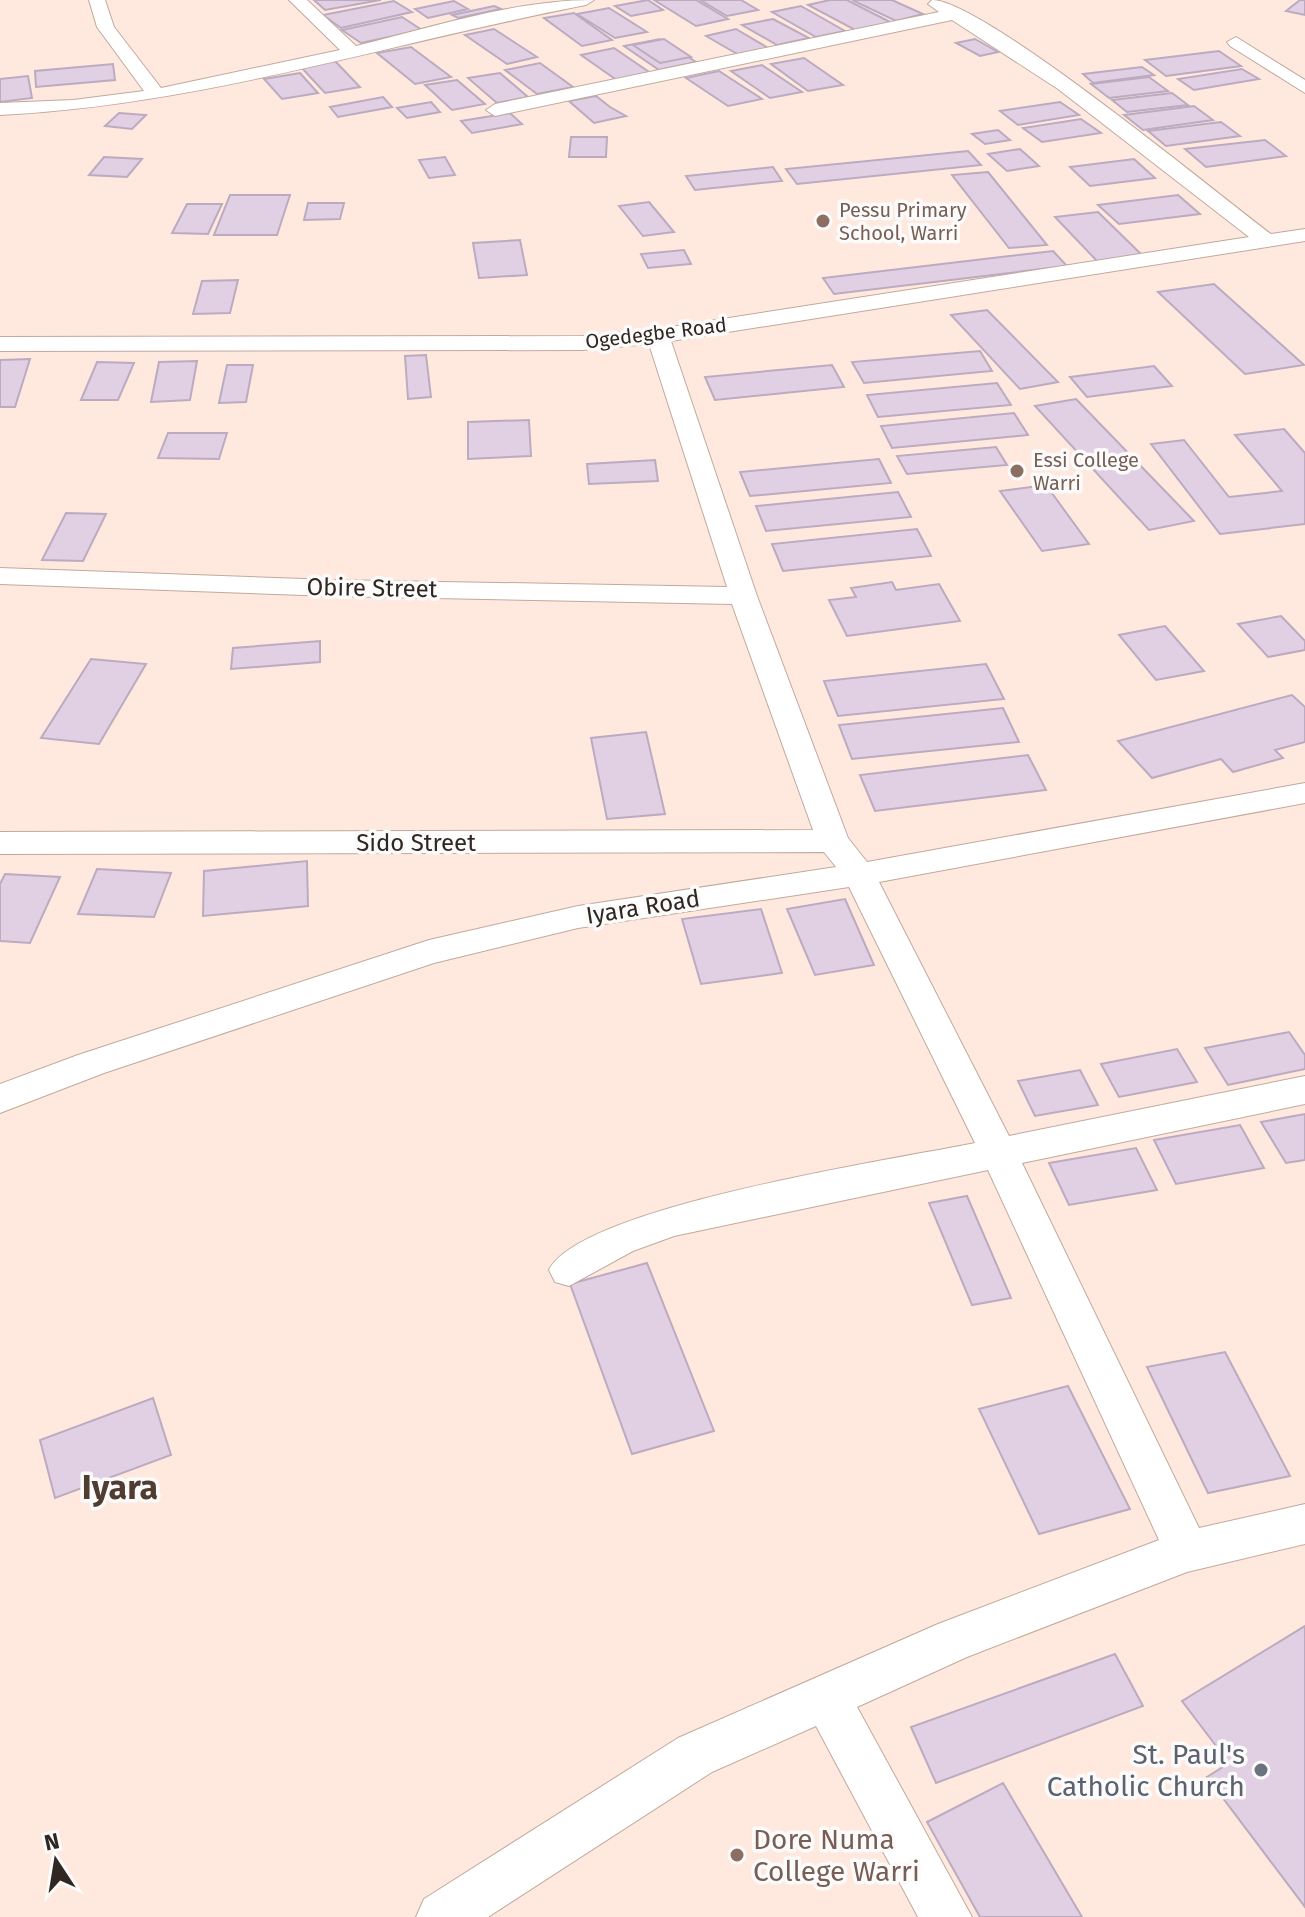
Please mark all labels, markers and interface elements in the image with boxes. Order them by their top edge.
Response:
place label: Pessu Primary School, Warri [839,198,967,245]
marker: Pessu Primary School, Warri [814,212,832,230]
street label: Ogedegbe Road [584,312,728,354]
place label: Essi College Warri [1033,448,1139,495]
marker: Essi College Warri [1008,462,1026,480]
street label: Obire Street [306,573,438,603]
street label: Sido Street [356,829,476,857]
street label: Iyara Road [584,884,702,930]
district label: Iyara [82,1467,158,1508]
place label: St. Paul's Catholic Church [1047,1738,1245,1803]
marker: St. Paul's Catholic Church [1252,1761,1270,1779]
north arrow [16,1821,96,1901]
place label: Dore Numa College Warri [753,1823,920,1888]
text: N [42,1827,62,1857]
marker: Dore Numa College Warri [728,1846,746,1864]

